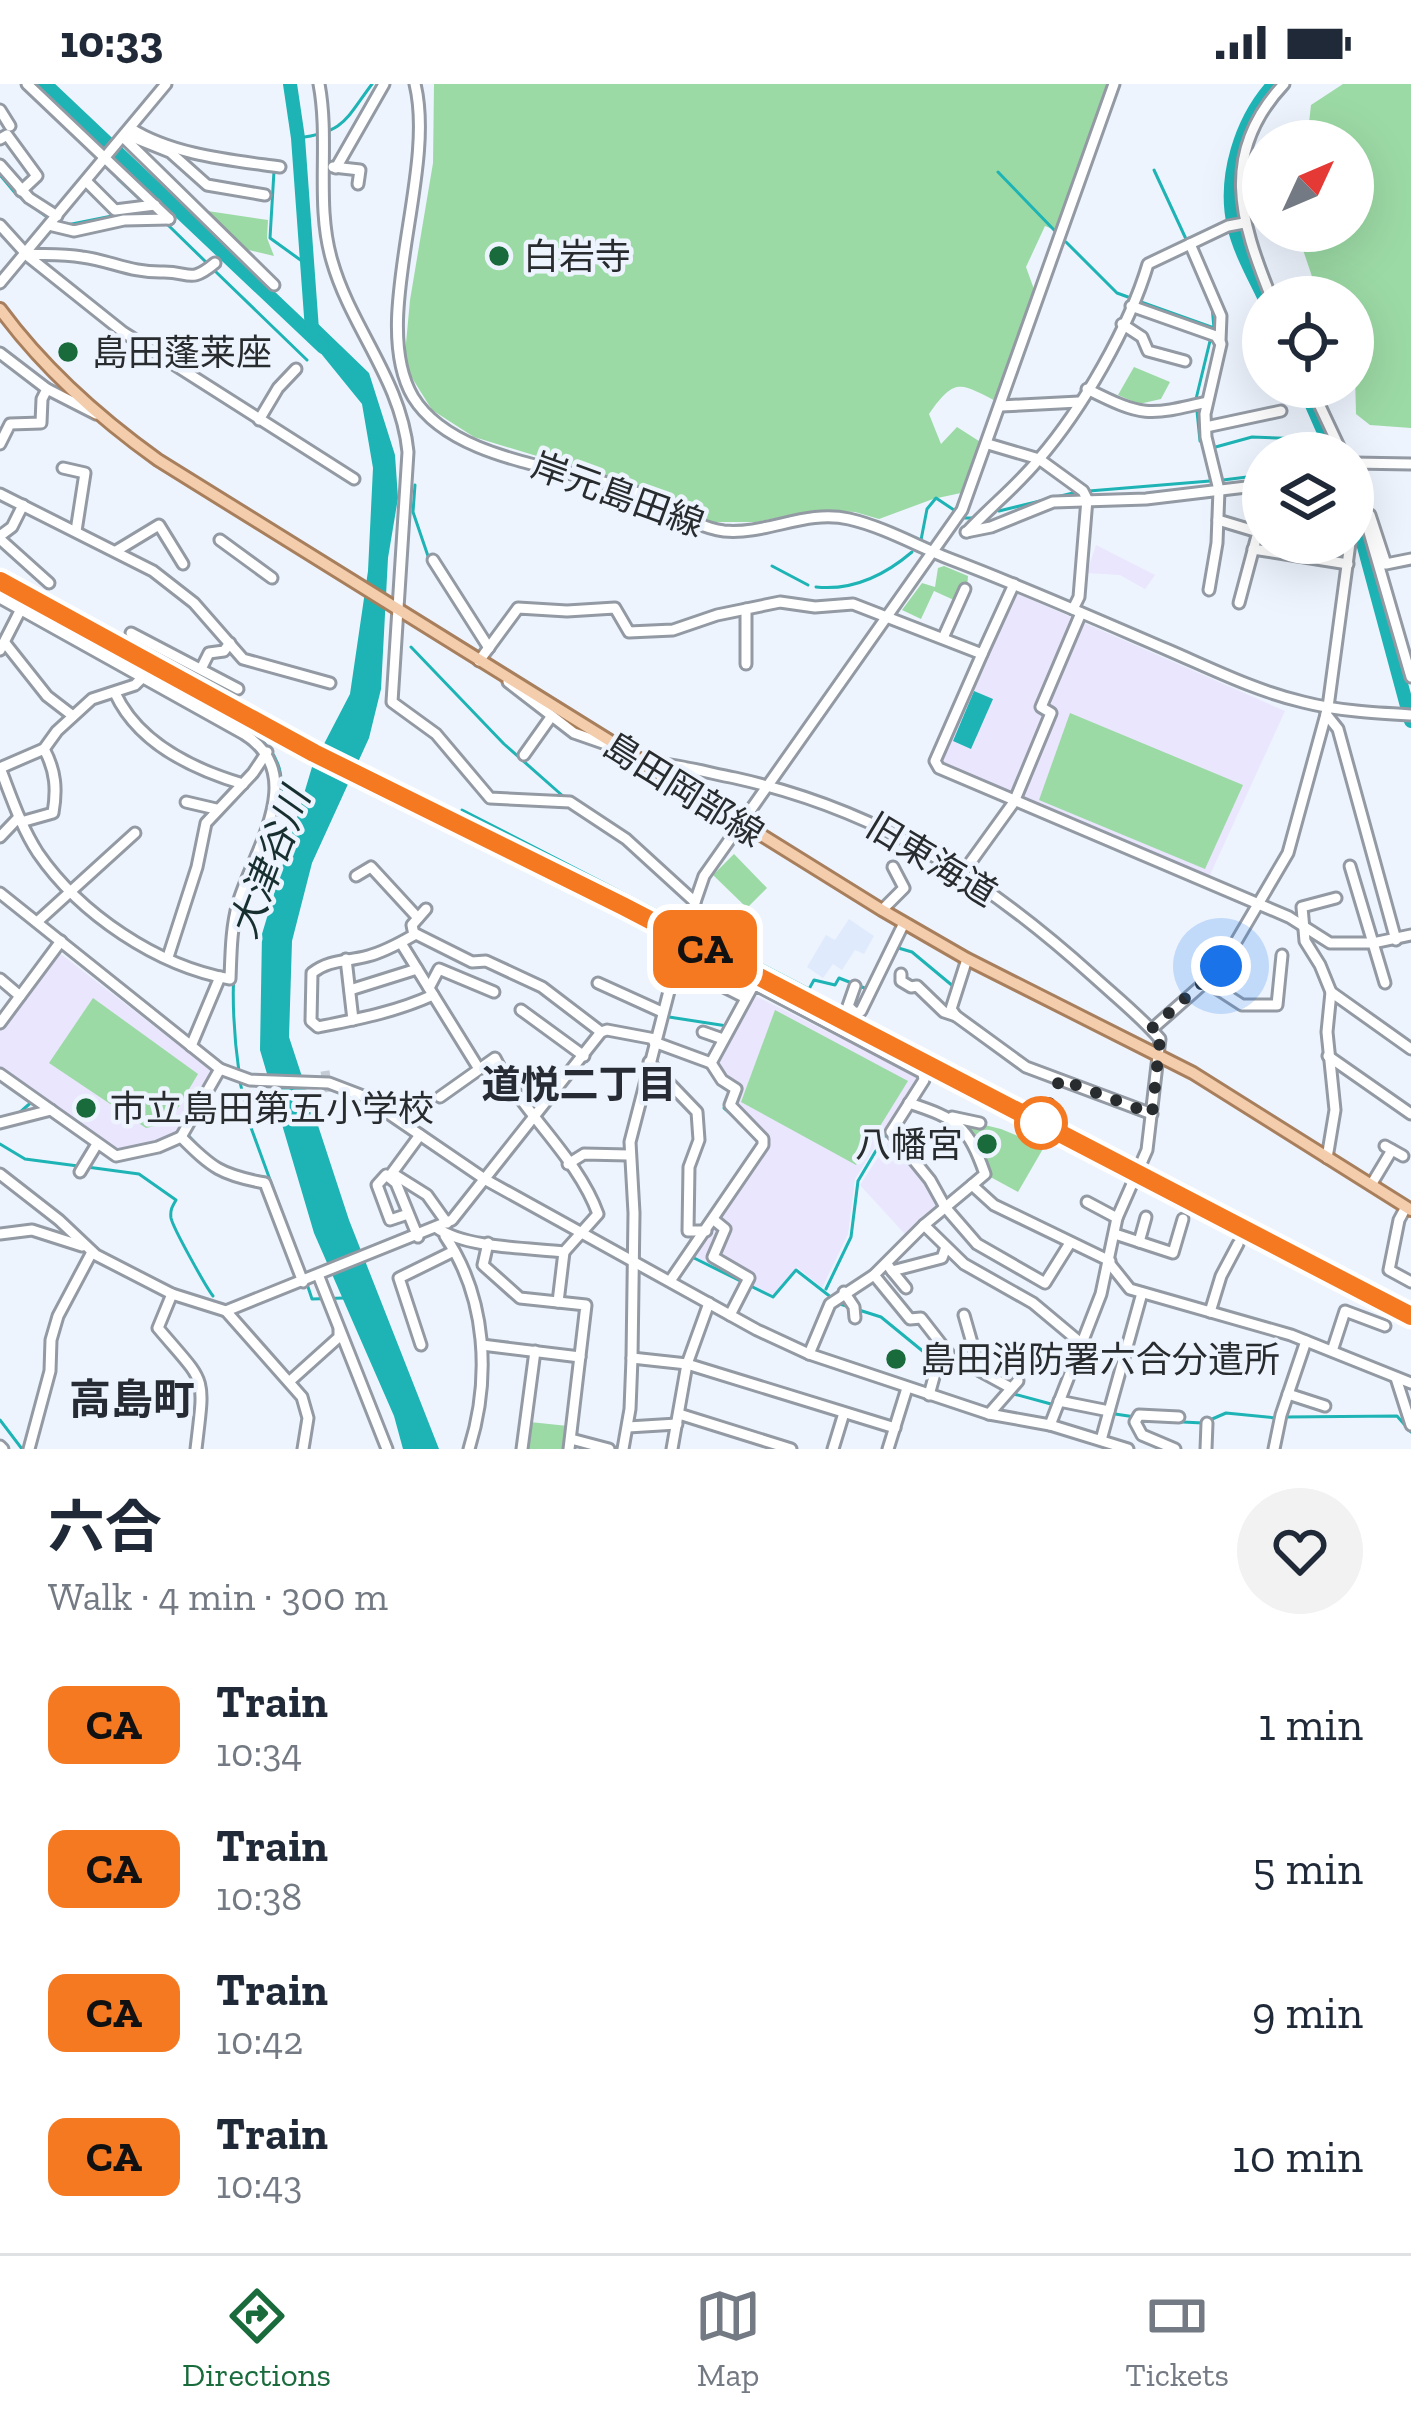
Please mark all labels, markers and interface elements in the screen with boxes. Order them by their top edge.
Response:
text: 10:33 [60,15,163,69]
north arrow [1242,120,1374,252]
map controls [1242,120,1374,564]
place label: 白岩寺 [523,235,631,278]
marker: 白岩寺 [486,243,512,269]
button: locate [1242,276,1374,408]
place label: 島田蓬莱座 [92,331,272,374]
marker: 島田蓬莱座 [55,339,81,365]
button: layers [1242,432,1374,564]
street label: 岸元島田線 [526,443,710,545]
street label: 島田岡部線 [596,723,771,855]
water label: 大津谷川 [220,778,321,944]
street label: 旧東海道 [859,804,1005,915]
line badge: CA [651,910,759,988]
text: CA [677,923,733,974]
your location [1191,936,1251,996]
district label: 道悦二丁目 [481,1061,677,1108]
place label: 市立島田第五小学校 [110,1087,434,1130]
marker: 市立島田第五小学校 [73,1095,99,1121]
unlabelled marker [1016,1098,1066,1148]
place label: 八幡宮 [855,1123,963,1166]
marker: 八幡宮 [974,1131,1000,1157]
place label: 島田消防署六合分遣所 [920,1338,1280,1381]
marker: 島田消防署六合分遣所 [883,1346,909,1372]
district label: 高島町 [69,1374,195,1425]
button: heart [1237,1488,1363,1614]
text: 六合 [48,1493,162,1562]
text: Walk · 4 min · 300 m [48,1573,388,1620]
text: Train [216,1675,328,1729]
text: 1 min [1258,1698,1363,1752]
text: CA [86,1699,142,1750]
text: 10:34 [216,1729,302,1776]
text: Train [216,1819,328,1873]
text: 5 min [1253,1842,1363,1896]
text: CA [86,1843,142,1894]
text: 10:38 [216,1873,302,1920]
text: Train [216,1963,328,2017]
text: 9 min [1252,1986,1363,2040]
text: CA [86,1987,142,2038]
text: 10:42 [216,2017,303,2064]
text: Train [216,2107,328,2161]
text: 10 min [1232,2130,1363,2184]
text: CA [86,2131,142,2182]
text: 10:43 [216,2161,302,2208]
tab: Directions [182,2283,331,2394]
tab: Map [695,2283,761,2394]
tab: Tickets [1125,2283,1229,2394]

